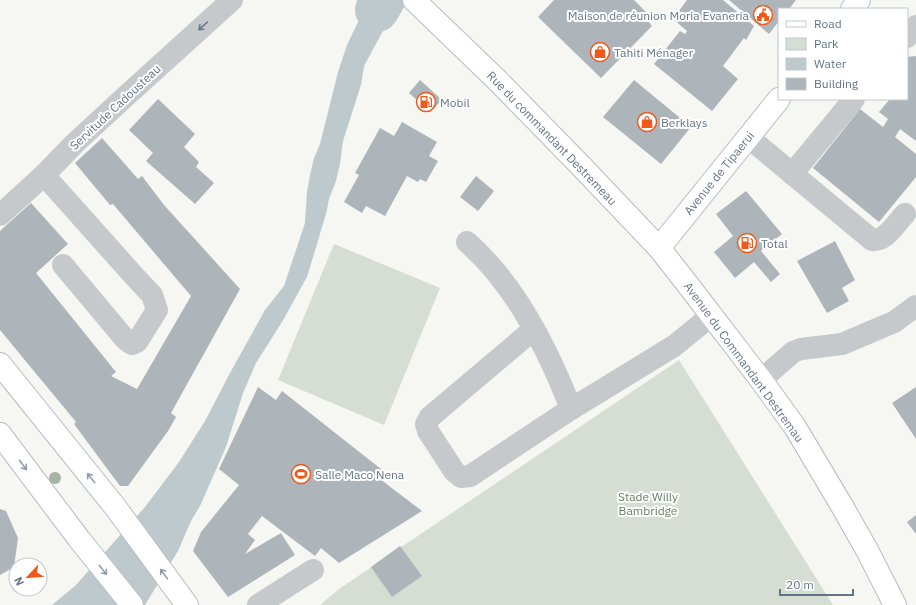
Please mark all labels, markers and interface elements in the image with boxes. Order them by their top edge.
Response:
public building icon: Maison de réunion Moria Evaneria [752,4,774,26]
place label: Maison de réunion Moria Evaneria [568,8,750,23]
legend [778,8,908,100]
text: Road [814,16,842,31]
one-way arrow [198,22,209,31]
text: Park [814,36,839,51]
shop icon: Tahiti Ménager [589,41,611,63]
place label: Tahiti Ménager [614,45,694,60]
text: Water [814,56,847,71]
street label: Servitude Cadousteau [67,61,163,153]
street label: Rue du commandant Destremeau [484,68,620,208]
text: Building [814,76,859,91]
fuel station icon: Mobil [415,91,437,113]
place label: Mobil [440,95,470,110]
shop icon: Berklays [636,111,658,133]
place label: Berklays [661,115,708,130]
street label: Avenue de Tipaerui [681,128,757,218]
fuel station icon: Total [736,232,758,254]
place label: Total [761,236,788,251]
street label: Avenue du Commandant Destremau [681,279,807,445]
one-way arrow [19,459,28,470]
sports icon: Salle Maco Nena [290,463,312,485]
place label: Salle Maco Nena [315,467,405,482]
one-way arrow [87,472,96,483]
park label: Stade Willy Bambridge [618,489,678,518]
north arrow [8,557,48,597]
one-way arrow [99,564,108,575]
one-way arrow [160,568,168,579]
scale bar [780,571,853,597]
text: N [11,575,27,588]
text: 20 m [786,577,814,592]

